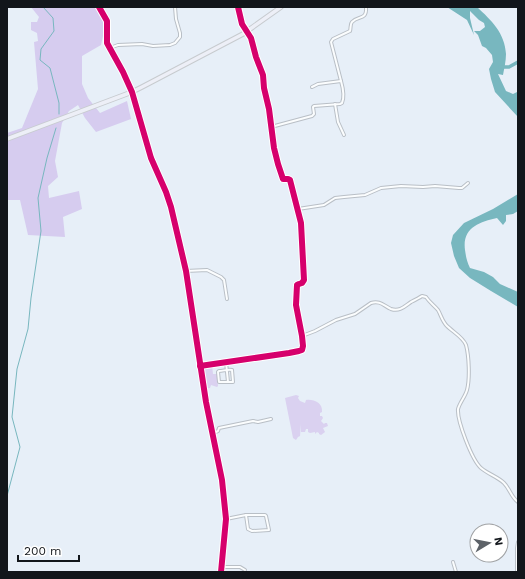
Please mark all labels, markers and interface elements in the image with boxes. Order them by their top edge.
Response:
north arrow [469,523,509,563]
text: N [491,536,505,546]
scale bar [18,537,79,563]
text: 200 m [24,544,61,558]

